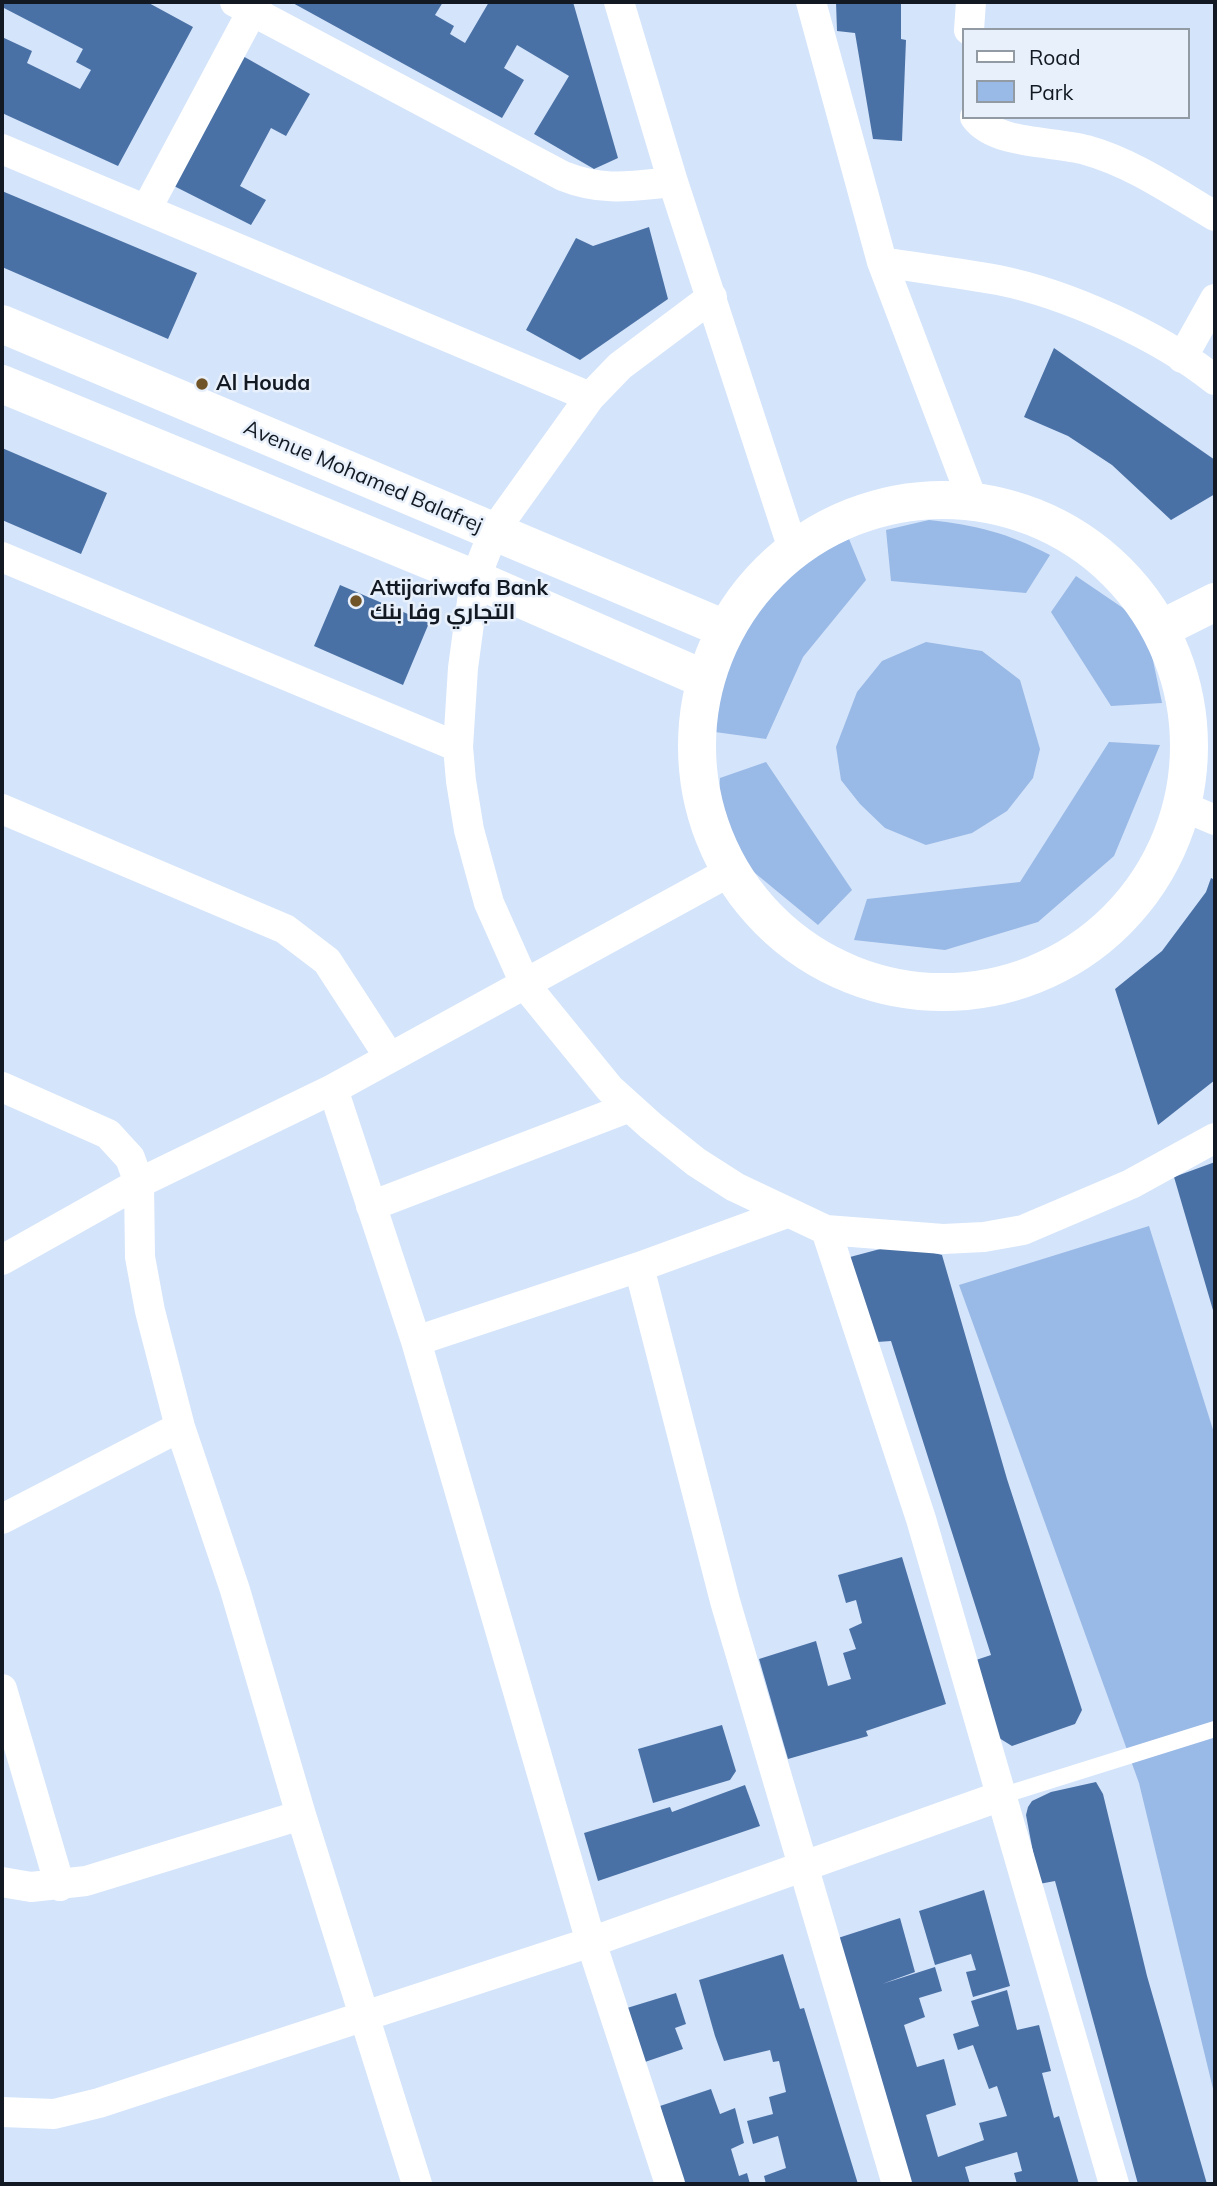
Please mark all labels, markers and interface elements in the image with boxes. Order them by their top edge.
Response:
legend [962,28,1189,119]
text: Road [1029,44,1080,70]
text: Park [1029,79,1073,105]
place label: Al Houda [216,371,310,397]
marker: Al Houda [194,376,210,392]
street label: Avenue Mohamed Balafrej [240,415,486,539]
place label: Attijariwafa Bank التجاري وفا بنك [370,576,548,626]
marker: Attijariwafa Bank التجاري وفا بنك [348,593,364,609]

